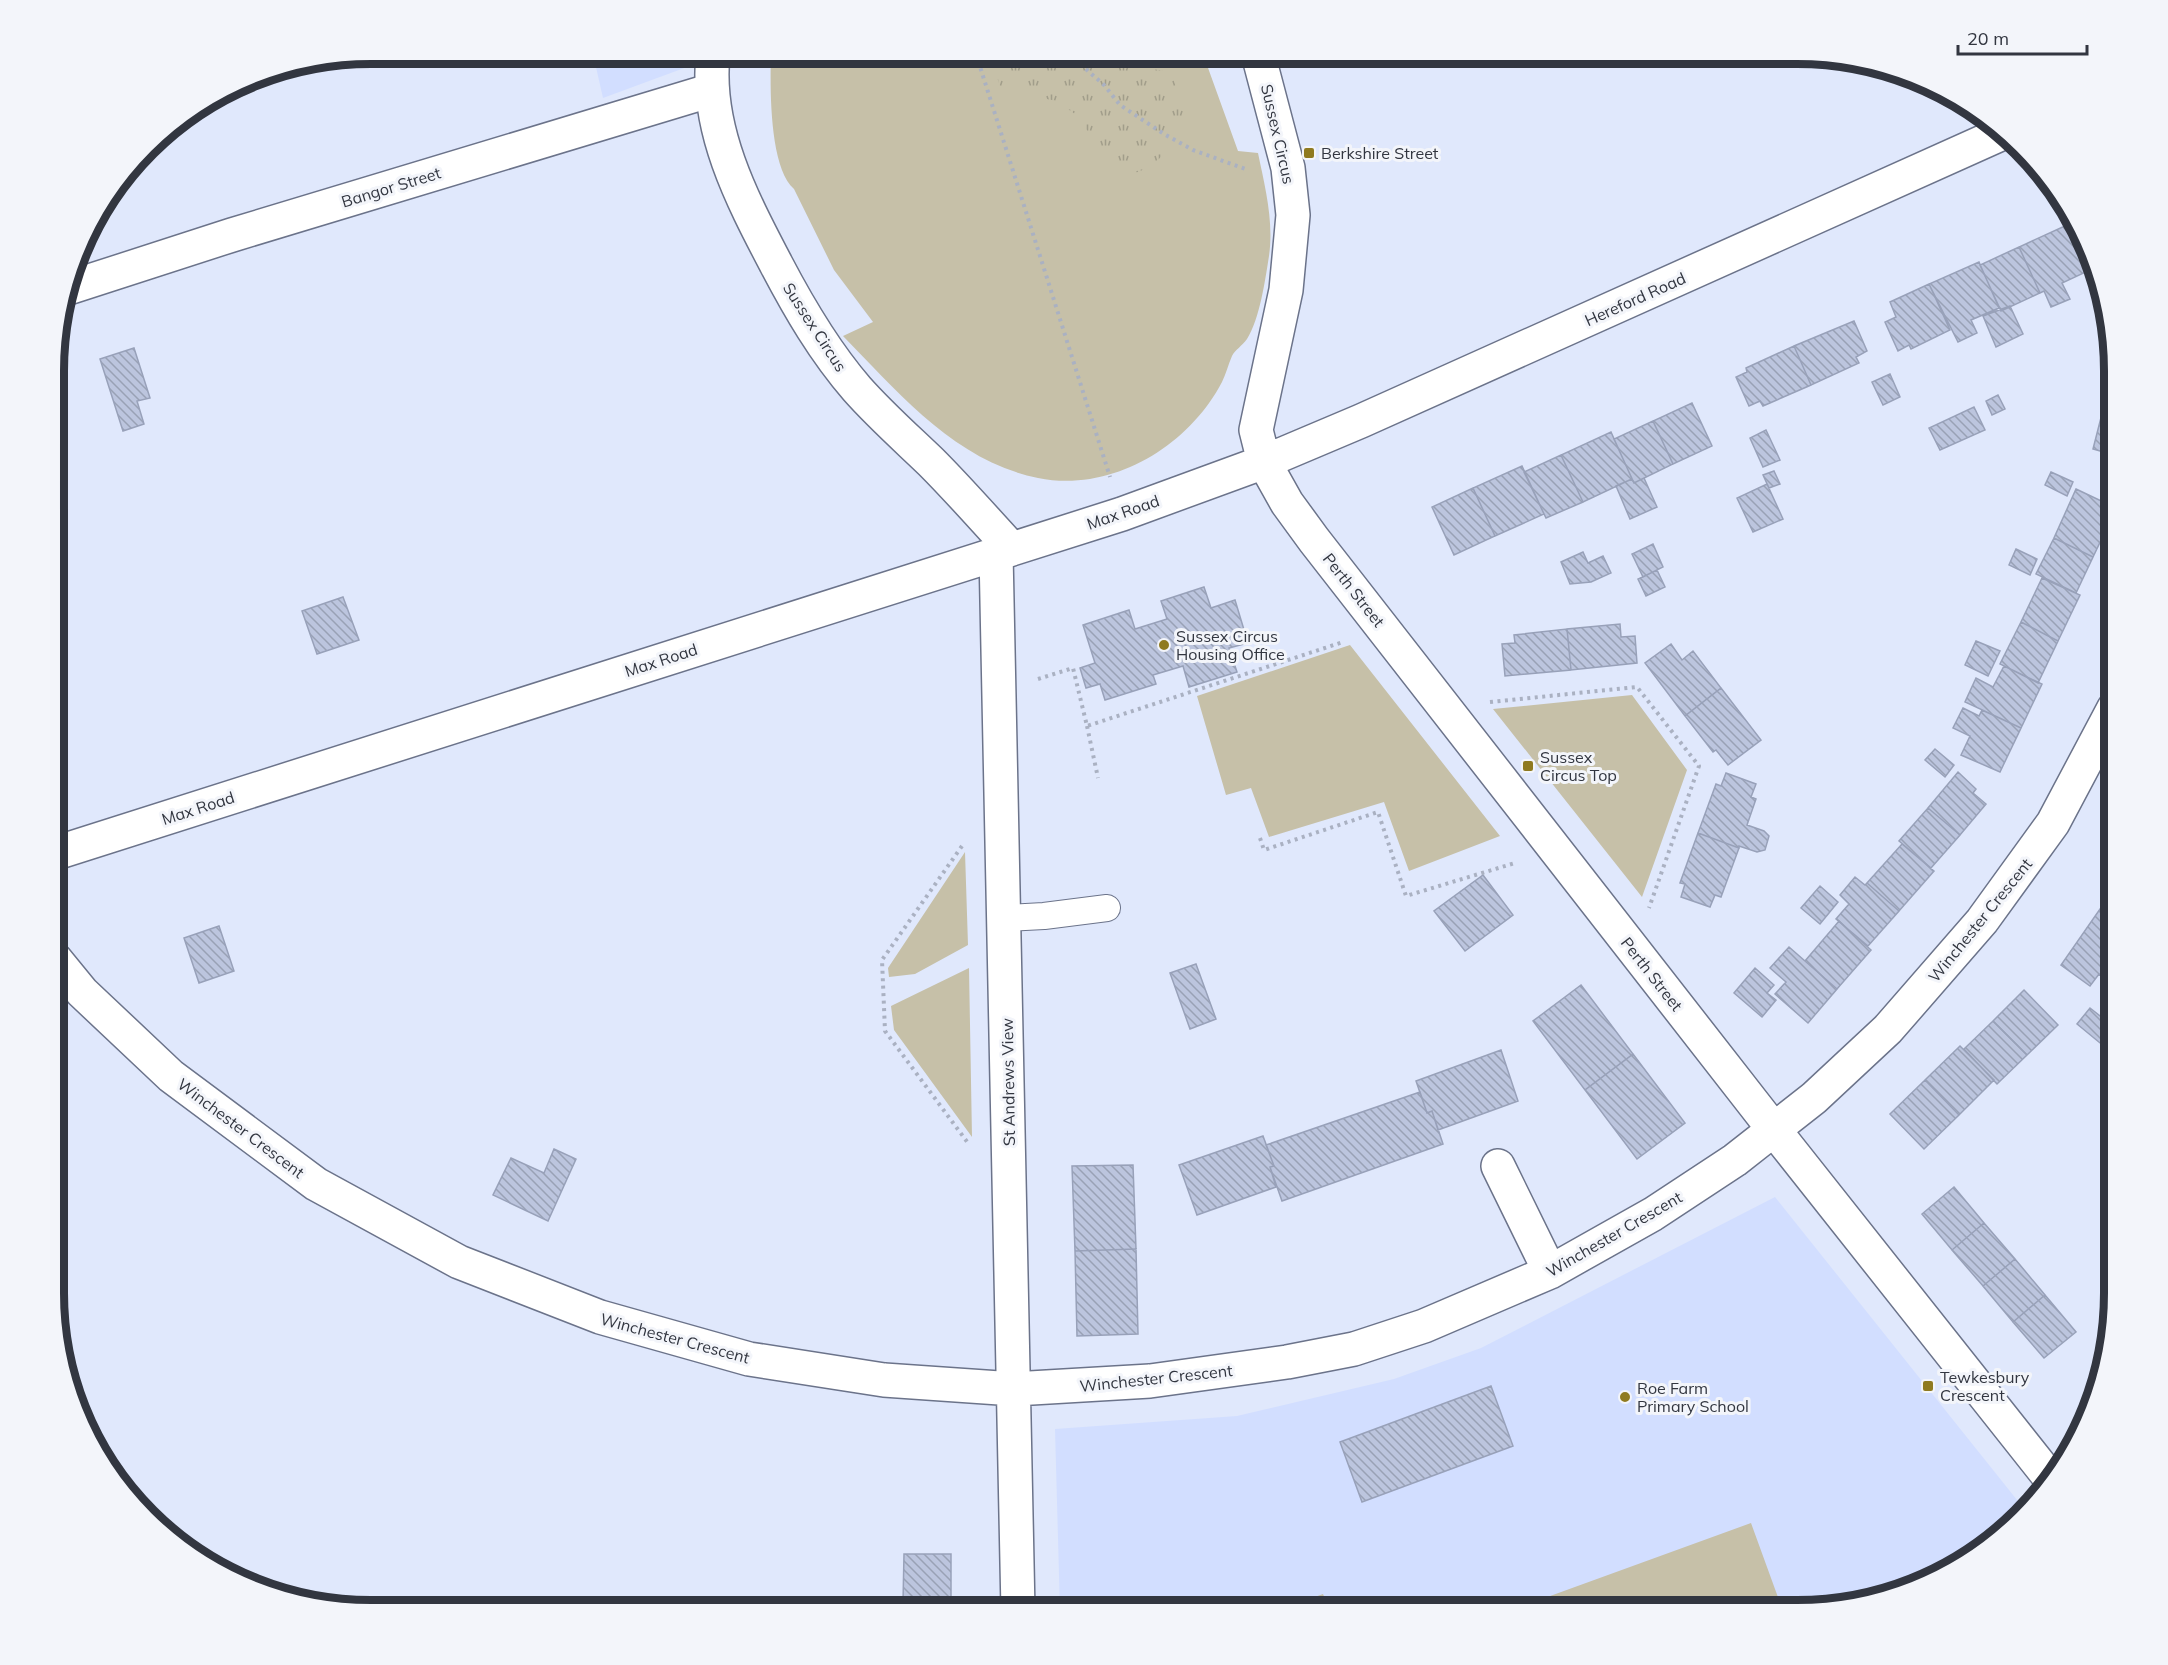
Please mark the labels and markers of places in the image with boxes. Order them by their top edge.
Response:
place label: Berkshire Street [1321,143,1439,163]
marker: Berkshire Street [1302,146,1316,160]
place label: Sussex Circus Housing Office [1176,626,1285,664]
marker: Sussex Circus Housing Office [1157,638,1171,652]
place label: Sussex Circus Top [1540,747,1617,785]
marker: Sussex Circus Top [1521,759,1535,773]
place label: Tewkesbury Crescent [1940,1367,2030,1405]
place label: Roe Farm Primary School [1637,1378,1749,1416]
marker: Tewkesbury Crescent [1921,1379,1935,1393]
marker: Roe Farm Primary School [1618,1390,1632,1404]

